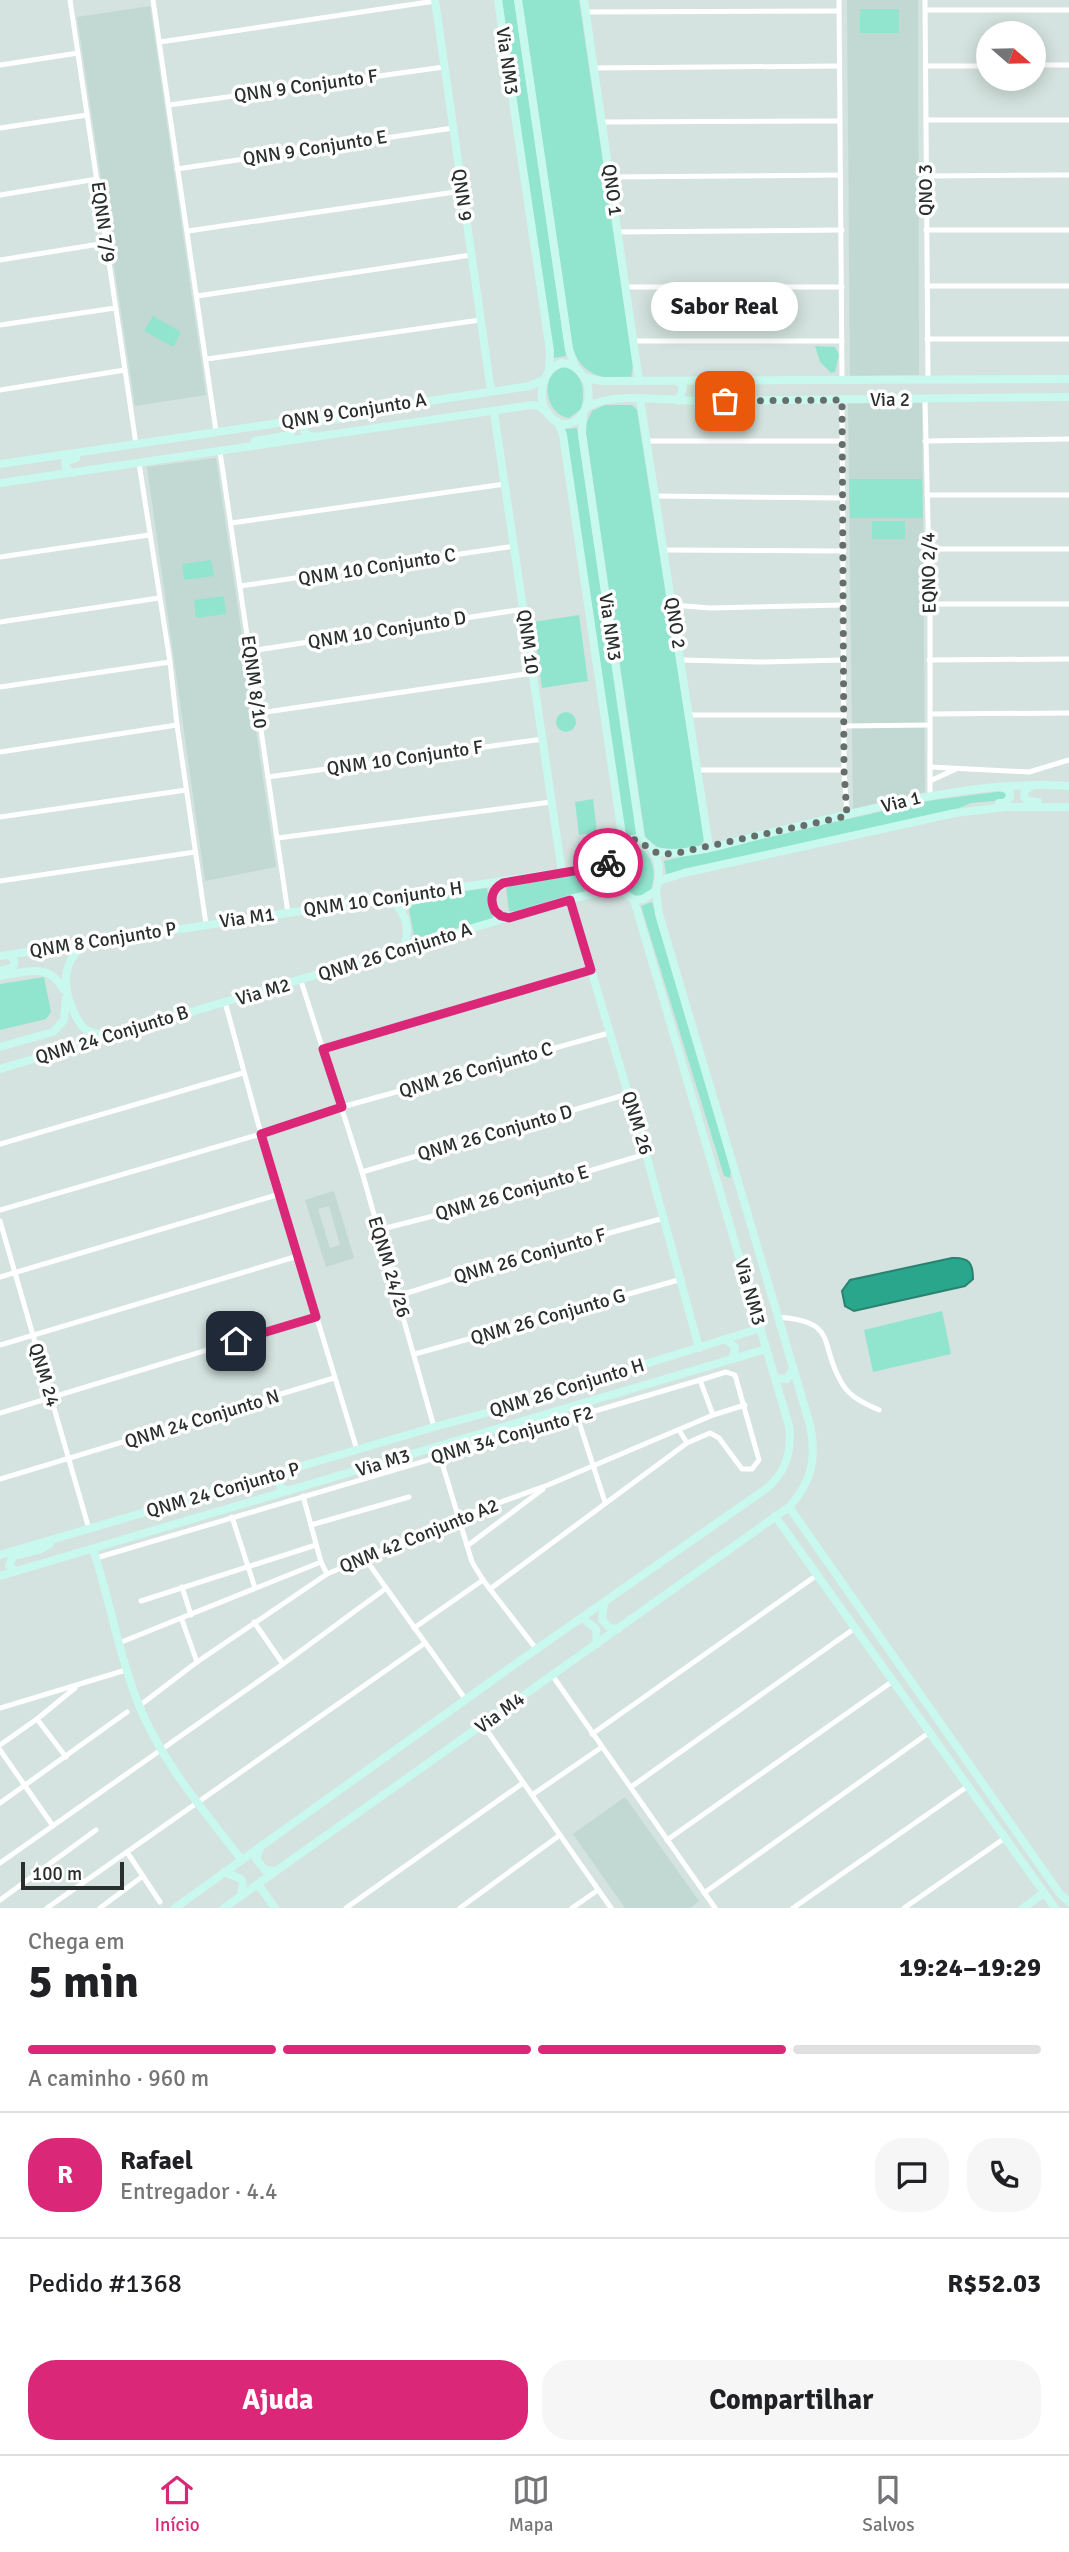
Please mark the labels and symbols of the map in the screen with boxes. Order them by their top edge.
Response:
north arrow [976,21,1046,91]
street label: Via NM3 [490,25,524,97]
street label: QNN 9 Conjunto F [233,64,379,108]
street label: QNN 9 Conjunto E [241,125,389,171]
street label: QNO 1 [596,162,628,218]
street label: QNO 3 [914,164,938,216]
street label: QNN 9 [446,167,478,223]
street label: EQNN 7/9 [85,180,121,264]
callout: Sabor Real [652,282,798,331]
pin [695,371,755,431]
street label: QNN 9 Conjunto A [280,388,429,434]
street label: Via 2 [870,388,910,412]
street label: EQNO 2/4 [916,532,942,614]
street label: QNM 10 Conjunto C [297,543,457,591]
street label: Via NM3 [593,591,627,663]
street label: QNO 2 [659,595,691,651]
street label: QNM 10 Conjunto D [306,606,468,654]
street label: QNM 10 [512,608,544,676]
street label: EQNM 8/10 [236,634,272,730]
street label: QNM 10 Conjunto F [325,735,485,781]
street label: Via 1 [879,786,923,818]
courier [573,828,643,898]
street label: QNM 10 Conjunto H [302,876,464,922]
street label: Via M1 [218,902,276,934]
street label: QNM 8 Conjunto P [28,917,178,963]
street label: QNM 26 Conjunto A [315,917,475,987]
street label: Via M2 [233,973,293,1011]
street label: QNM 24 Conjunto B [32,1000,192,1070]
street label: QNM 26 Conjunto C [396,1037,556,1103]
street label: QNM 26 [616,1088,658,1158]
street label: QNM 26 Conjunto D [415,1099,575,1167]
street label: QNM 26 Conjunto E [433,1160,591,1226]
street label: EQNM 24/26 [362,1214,416,1320]
street label: QNM 26 Conjunto F [451,1223,609,1289]
street label: Via NM3 [729,1256,771,1328]
street label: QNM 26 Conjunto G [468,1283,628,1351]
pin [206,1311,266,1371]
street label: QNM 24 [23,1340,65,1410]
street label: QNM 26 Conjunto H [487,1353,647,1423]
street label: QNM 24 Conjunto N [122,1384,282,1454]
street label: QNM 34 Conjunto F2 [428,1400,596,1470]
street label: Via M3 [353,1443,413,1483]
street label: QNM 24 Conjunto P [144,1457,303,1523]
street label: QNM 42 Conjunto A2 [336,1493,502,1579]
street label: Via M4 [471,1687,529,1739]
scale bar [21,1859,124,1891]

